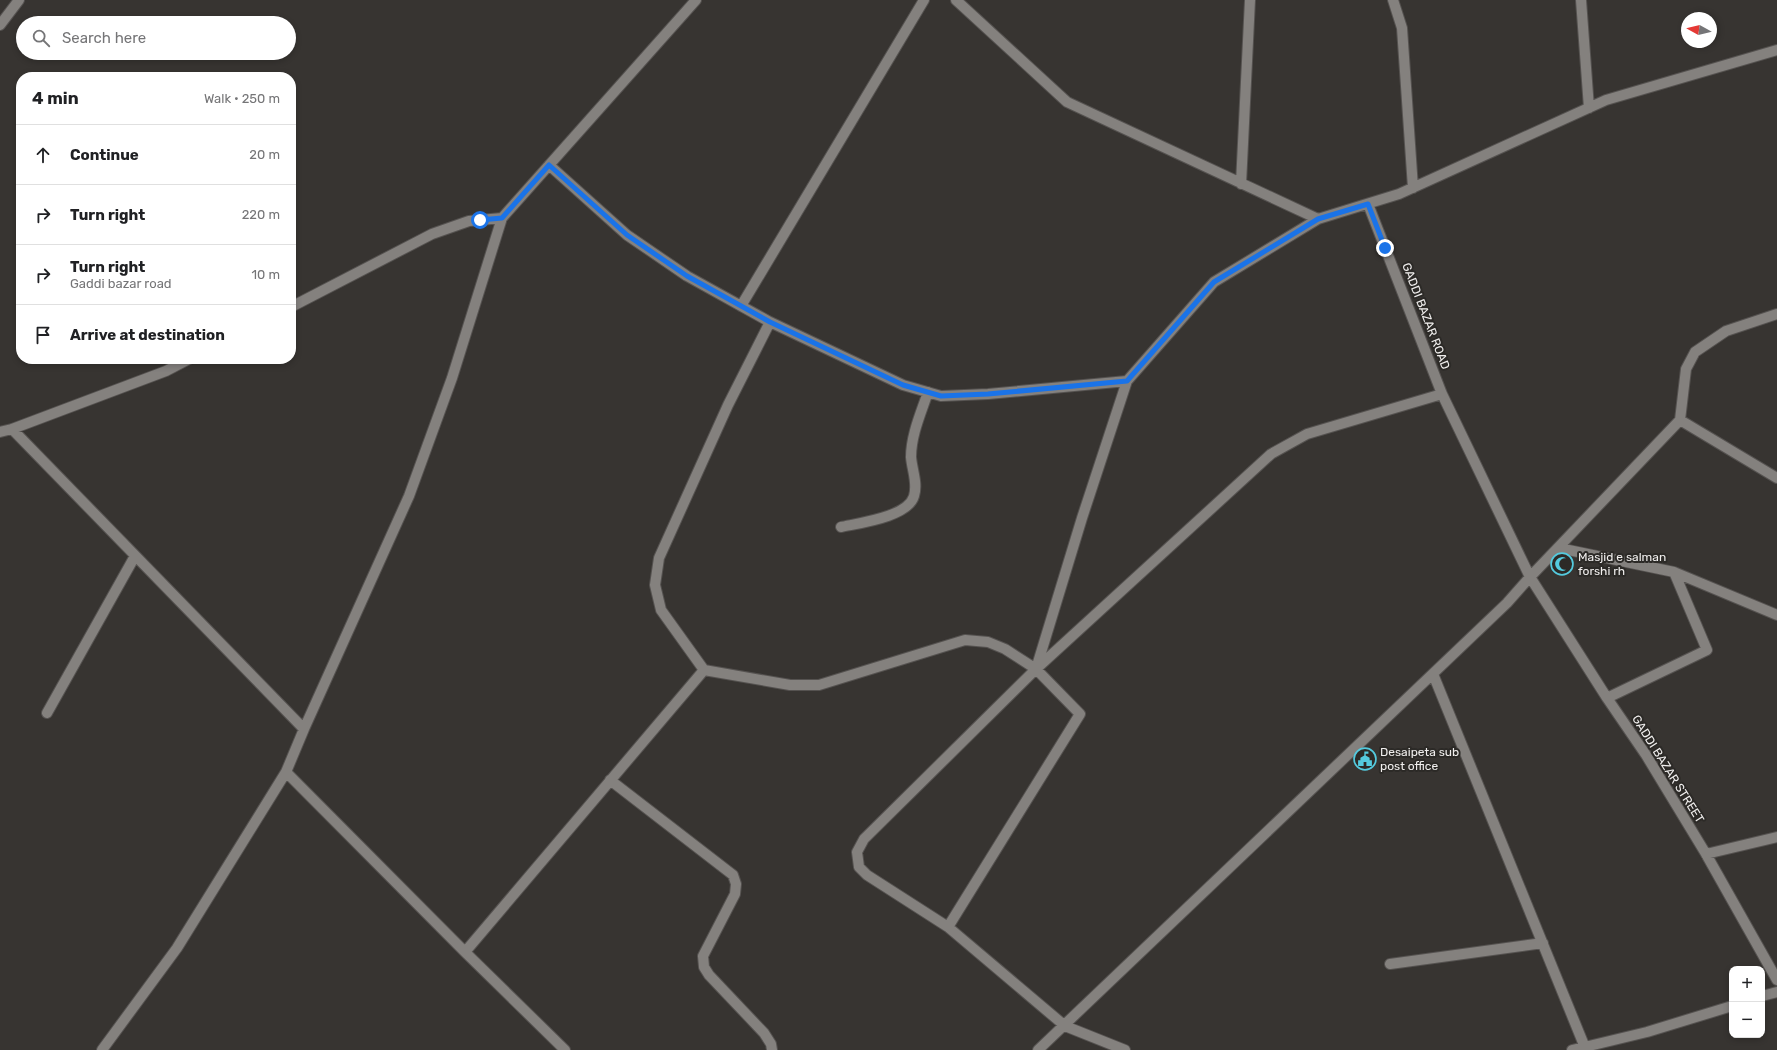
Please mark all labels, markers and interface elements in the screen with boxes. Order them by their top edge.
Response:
north arrow [1681,12,1717,48]
search box [16,16,296,60]
icon: search [30,27,52,49]
text: Search here [62,29,146,47]
text: 4 min [32,88,79,108]
text: Walk · 250 m [204,91,280,106]
icon: ahead [32,144,54,166]
text: Continue [70,146,139,164]
text: 20 m [249,147,280,162]
icon: right [32,204,54,226]
text: Turn right [70,206,145,224]
text: 220 m [242,207,280,222]
route start [471,211,489,229]
route end [1376,239,1394,257]
text: Turn right [70,258,145,276]
street label: GADDI BAZAR ROAD [1399,261,1453,371]
icon: right [32,264,54,286]
text: 10 m [251,267,280,282]
text: Gaddi bazar road [70,276,172,291]
icon: arrive [32,324,54,346]
text: Arrive at destination [70,326,225,344]
place label: Masjid e salman forshi rh [1578,550,1666,578]
mosque icon: Masjid e salman forshi rh [1549,551,1575,577]
street label: GADDI BAZAR STREET [1629,713,1707,826]
place label: Desaipeta sub post office [1380,745,1459,773]
public building icon: Desaipeta sub post office [1352,746,1378,772]
map controls [1729,966,1765,1038]
button: + [1729,966,1765,1002]
button: − [1729,1002,1765,1038]

